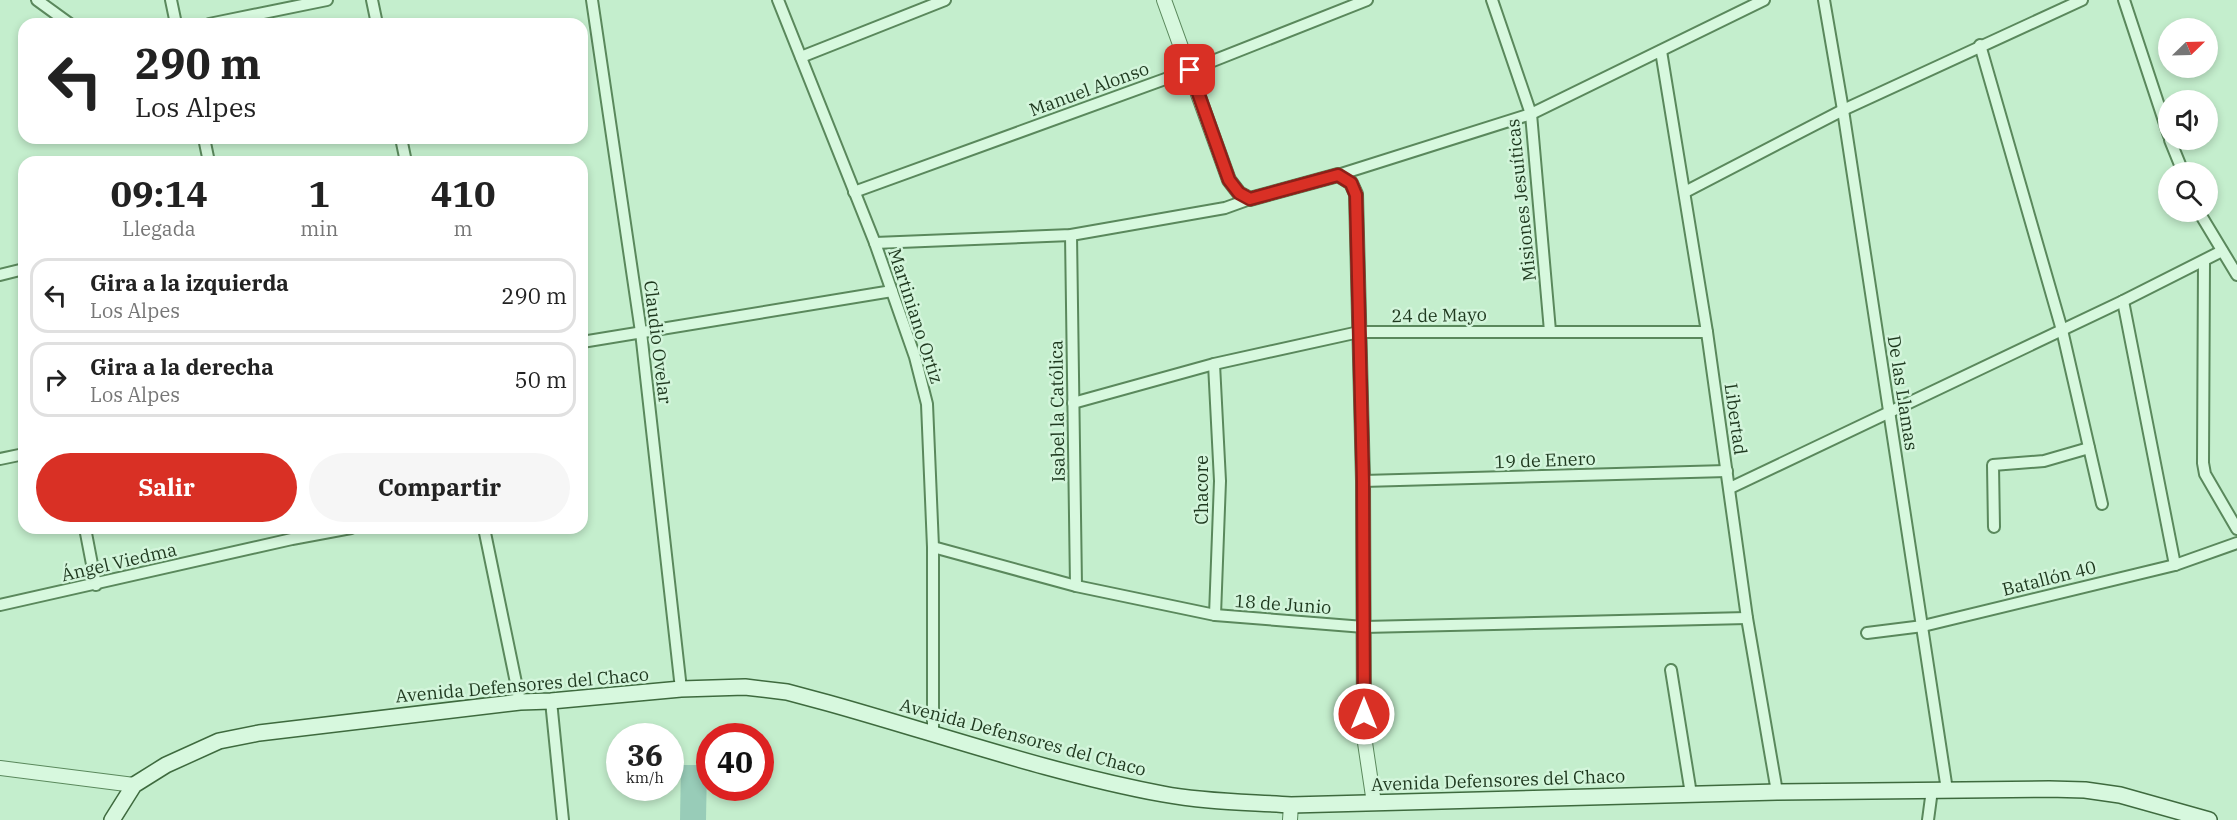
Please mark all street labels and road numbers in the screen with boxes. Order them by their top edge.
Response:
street label: Manuel Alonso [1026,57,1152,121]
street label: Misiones Jesuíticas [1501,118,1541,282]
street label: Martiniano Ortiz [883,246,949,386]
street label: Claudio Ovelar [639,279,677,405]
street label: 24 de Mayo [1391,303,1487,327]
street label: De las Llamas [1883,334,1923,452]
street label: Isabel la Católica [1044,340,1070,482]
street label: Libertad [1720,382,1752,456]
street label: 19 de Enero [1494,447,1596,473]
street label: Chacore [1190,455,1213,525]
street label: Ángel Viedma [59,538,179,586]
street label: Batallón 40 [2000,555,2098,601]
street label: 18 de Junio [1234,589,1332,619]
street label: Avenida Defensores del Chaco [394,662,650,708]
street label: Avenida Defensores del Chaco [897,693,1149,781]
street label: Avenida Defensores del Chaco [1371,764,1625,796]

